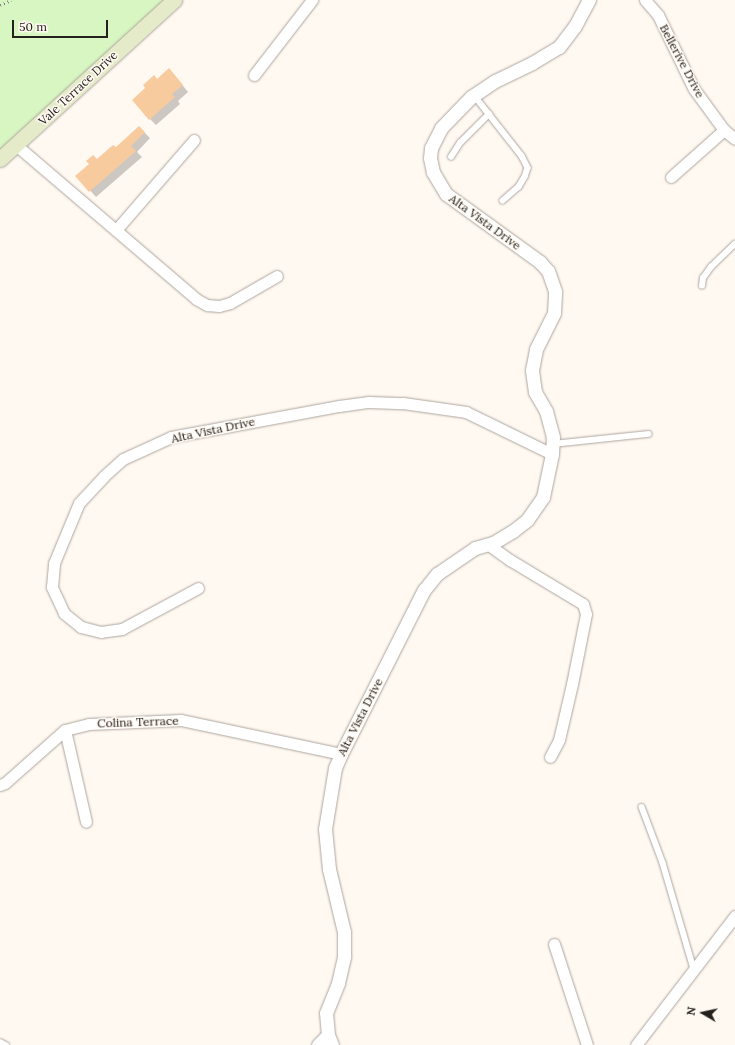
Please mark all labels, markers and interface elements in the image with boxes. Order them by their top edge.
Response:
scale bar [14,12,110,38]
text: 50 m [19,19,47,34]
street label: Bellerive Drive [657,22,707,100]
street label: Vale Terrace Drive [36,48,120,128]
street label: Alta Vista Drive [446,191,524,253]
street label: Alta Vista Drive [170,414,256,446]
street label: Alta Vista Drive [334,676,386,758]
street label: Colina Terrace [97,713,179,731]
north arrow [683,993,723,1033]
text: N [684,1006,699,1016]

